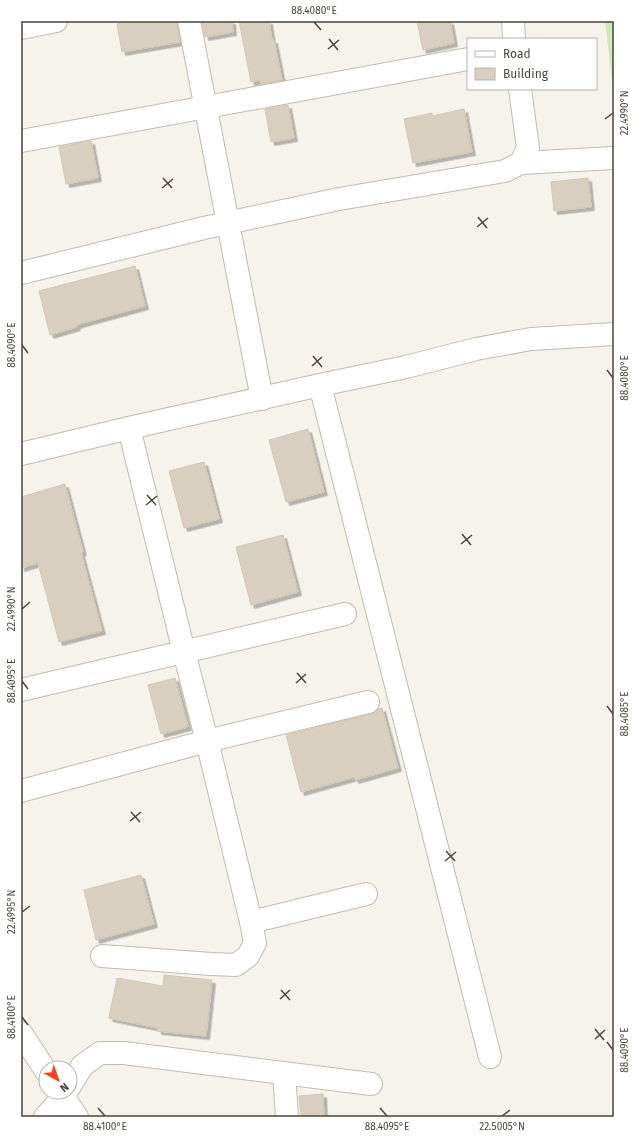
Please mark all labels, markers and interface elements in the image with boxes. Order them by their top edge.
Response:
text: 88.4080°E [291,5,337,17]
legend [467,38,597,90]
text: Road [503,47,531,61]
text: Building [503,67,549,81]
text: 22.4990°N [619,90,631,136]
text: 88.4090°E [6,322,18,368]
text: 88.4080°E [619,355,631,401]
text: 22.4990°N [6,586,18,632]
text: 88.4095°E [6,659,18,703]
text: 88.4085°E [619,692,631,737]
text: 22.4995°N [6,890,18,934]
text: 88.4100°E [6,995,18,1039]
text: 88.4090°E [619,1027,631,1073]
north arrow [38,1060,78,1100]
text: N [57,1080,71,1095]
text: 88.4100°E [83,1121,127,1133]
text: 88.4095°E [365,1121,409,1133]
text: 22.5005°N [479,1121,525,1133]

